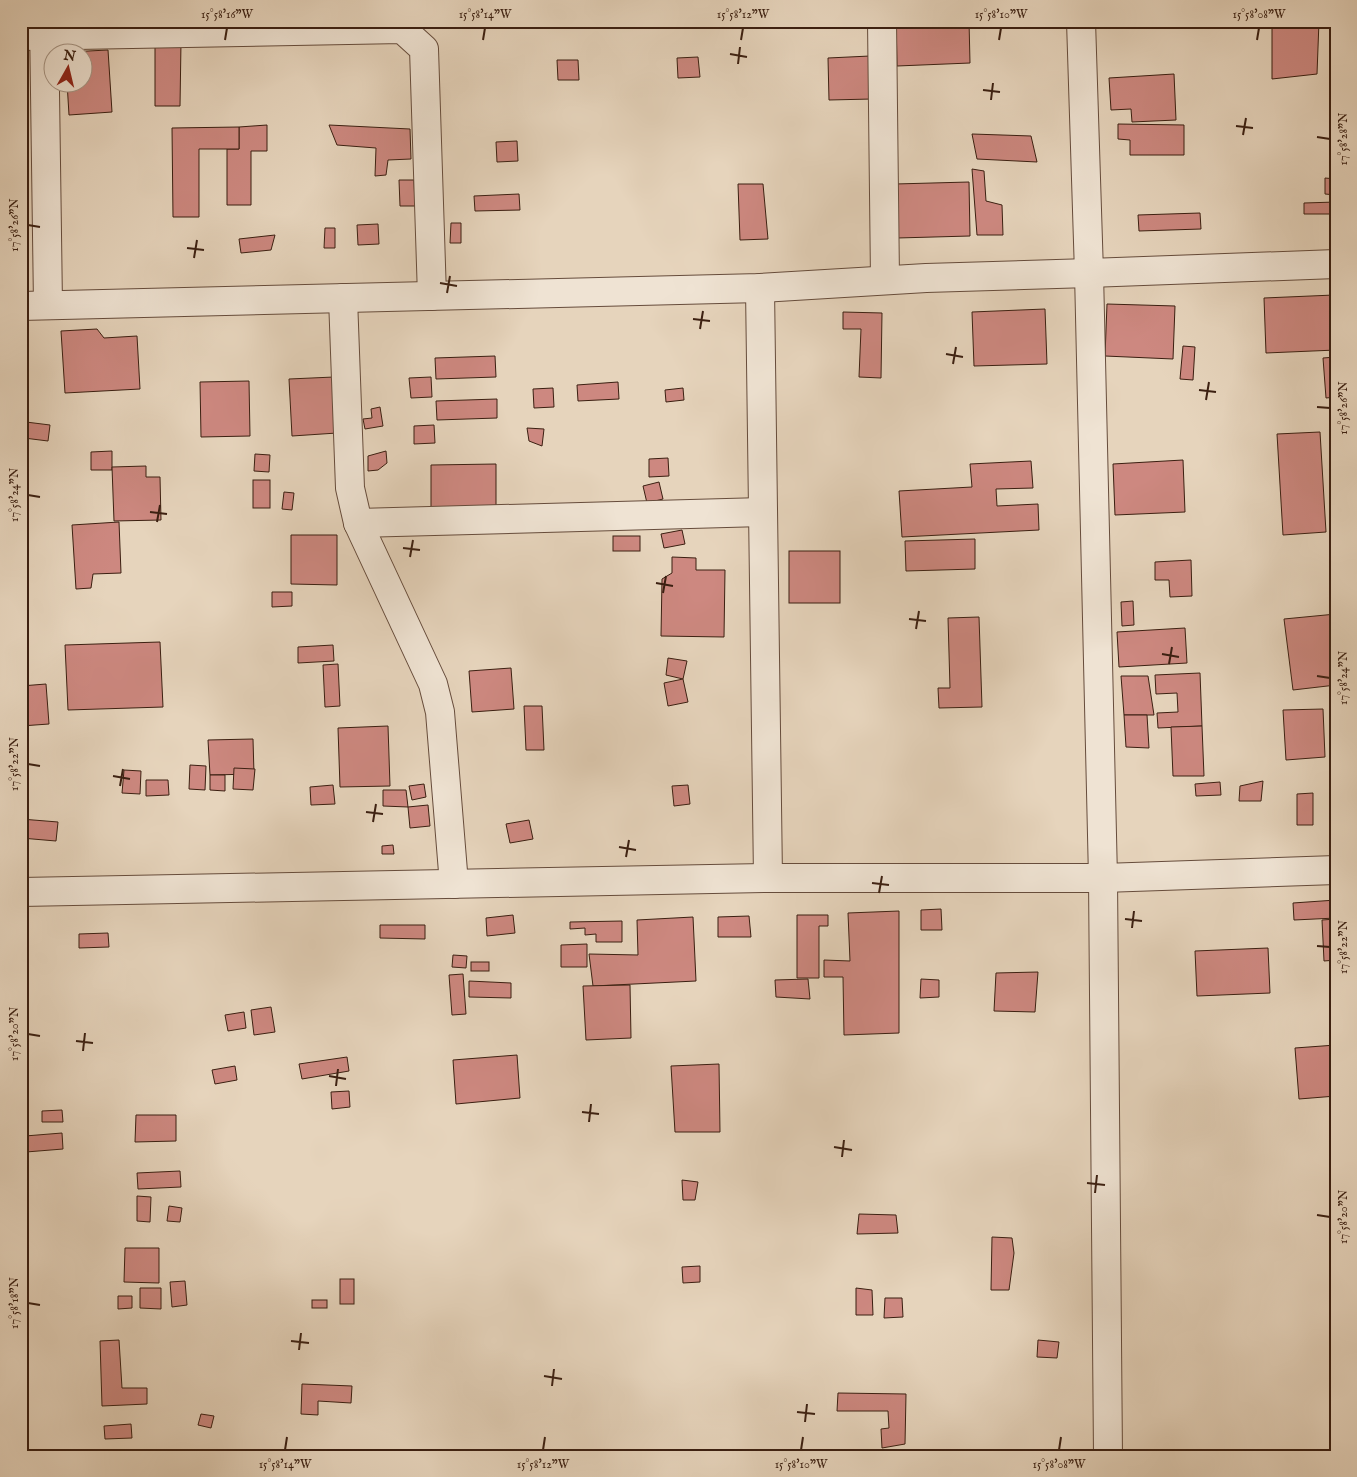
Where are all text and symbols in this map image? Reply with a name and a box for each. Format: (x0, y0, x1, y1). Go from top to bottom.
text: 15°58'16"W (201, 7, 254, 22)
text: 15°58'14"W (459, 7, 512, 22)
text: 15°58'12"W (717, 7, 770, 22)
text: 15°58'10"W (975, 7, 1028, 22)
text: 15°58'08"W (1233, 7, 1286, 22)
north arrow (42, 42, 92, 92)
text: N (61, 46, 77, 66)
text: 17°58'28"N (1336, 112, 1351, 165)
text: 17°58'26"N (7, 198, 22, 252)
text: 17°58'26"N (1336, 381, 1351, 435)
text: 17°58'24"N (7, 467, 22, 522)
text: 17°58'24"N (1336, 650, 1351, 705)
text: 17°58'22"N (7, 736, 22, 791)
text: 17°58'22"N (1336, 919, 1351, 974)
text: 17°58'20"N (7, 1006, 22, 1061)
text: 17°58'20"N (1336, 1189, 1351, 1244)
text: 17°58'18"N (7, 1277, 22, 1329)
text: 15°58'14"W (259, 1457, 312, 1472)
text: 15°58'12"W (517, 1457, 570, 1472)
text: 15°58'10"W (775, 1457, 828, 1472)
text: 15°58'08"W (1033, 1457, 1086, 1472)

